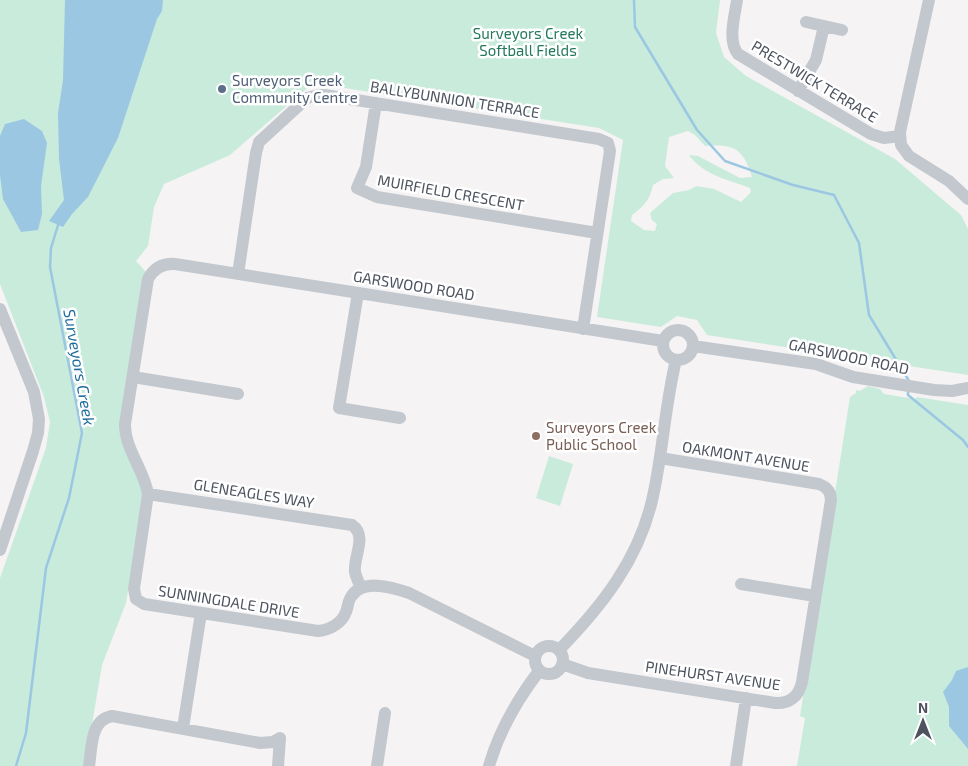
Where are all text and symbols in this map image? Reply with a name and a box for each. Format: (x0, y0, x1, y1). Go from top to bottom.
park label: Surveyors Creek Softball Fields (473, 24, 584, 59)
street label: PRESTWICK TERRACE (749, 36, 881, 126)
place label: Surveyors Creek Community Centre (232, 71, 358, 106)
street label: BALLYBUNNION TERRACE (369, 77, 541, 121)
marker: Surveyors Creek Community Centre (216, 83, 228, 95)
street label: MUIRFIELD CRESCENT (376, 170, 526, 214)
street label: GARSWOOD ROAD (352, 267, 476, 303)
water label: Surveyors Creek (59, 307, 100, 427)
street label: GARSWOOD ROAD (787, 334, 911, 378)
place label: Surveyors Creek Public School (546, 418, 657, 453)
marker: Surveyors Creek Public School (530, 430, 542, 442)
street label: OAKMONT AVENUE (681, 437, 811, 475)
street label: GLENEAGLES WAY (192, 475, 316, 511)
street label: SUNNINGDALE DRIVE (157, 581, 301, 621)
street label: PINEHURST AVENUE (644, 657, 782, 693)
north arrow (898, 696, 948, 746)
text: N (918, 699, 928, 716)

